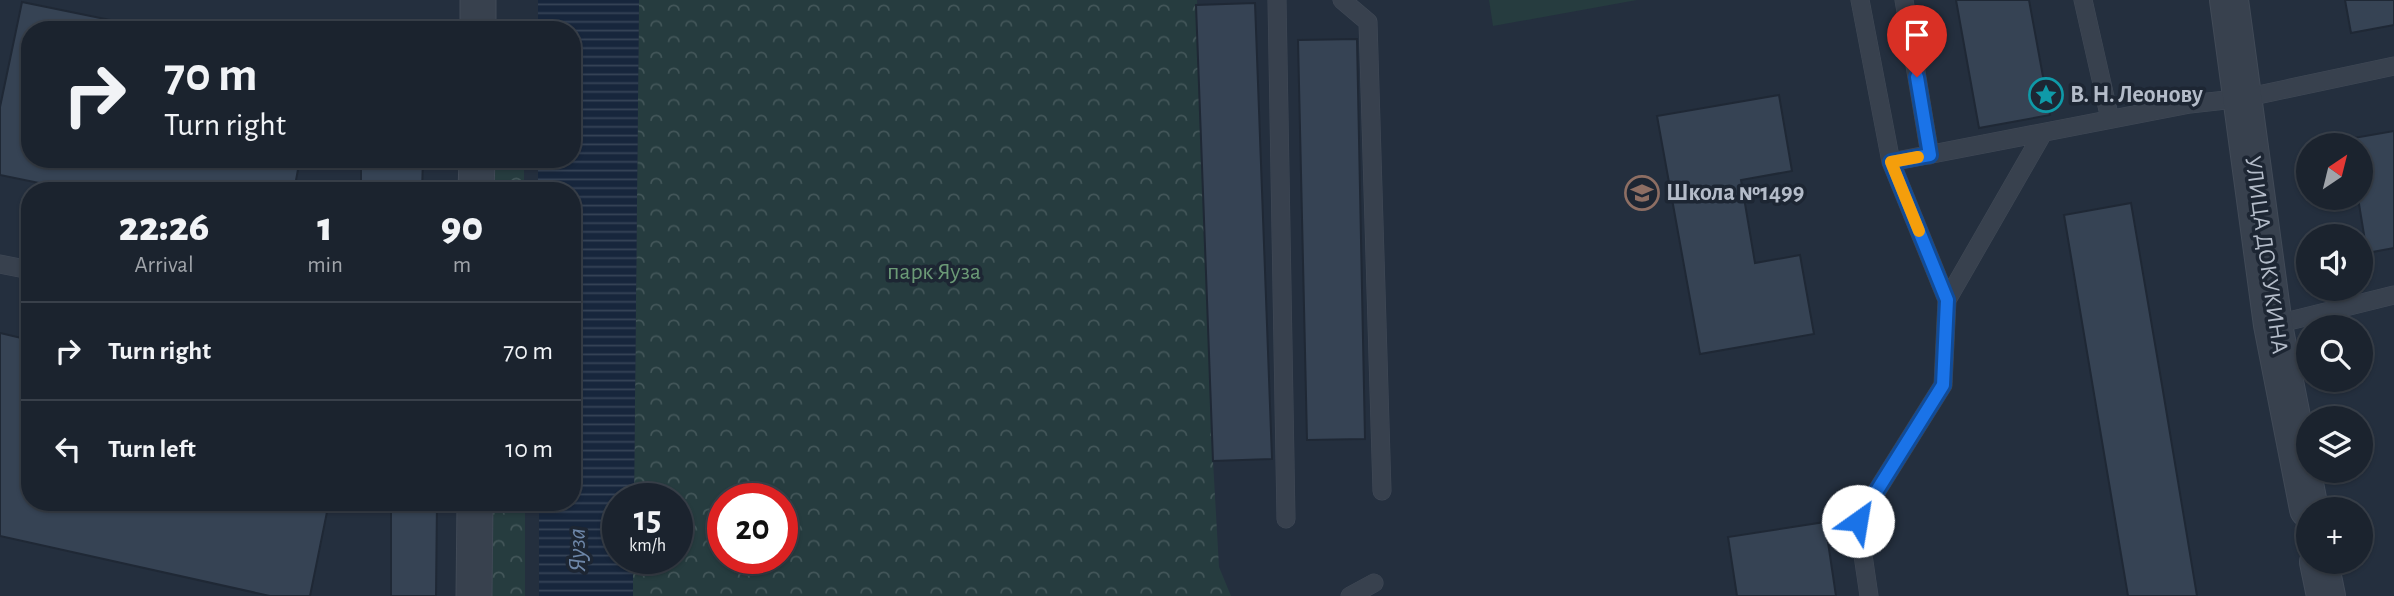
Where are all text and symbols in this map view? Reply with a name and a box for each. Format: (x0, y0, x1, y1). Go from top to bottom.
pin (1887, 5, 1947, 77)
icon: arrive (1898, 16, 1936, 54)
icon: right (49, 49, 140, 140)
text: 70 m (164, 51, 258, 100)
place icon: В. Н. Леонову (2027, 76, 2065, 114)
place label: В. Н. Леонову (2070, 83, 2203, 107)
text: Turn right (164, 109, 286, 141)
north arrow (2296, 133, 2373, 210)
map controls (2296, 133, 2373, 574)
street label: УЛИЦА ДОКУКИНА (2240, 154, 2292, 356)
school or university icon: Школа №1499 (1623, 174, 1661, 212)
place label: Школа №1499 (1666, 181, 1804, 205)
text: 22:26 (119, 206, 209, 248)
text: 1 (317, 206, 333, 248)
text: 90 (441, 206, 483, 248)
button: sound (2296, 224, 2373, 301)
text: Arrival (135, 254, 194, 277)
text: min (307, 254, 343, 277)
text: m (453, 254, 471, 277)
park label: парк Яуза (887, 260, 981, 284)
button: search (2296, 315, 2373, 392)
icon: right (49, 332, 87, 370)
text: Turn right (108, 338, 211, 364)
text: 70 m (503, 338, 553, 364)
button: layers (2296, 406, 2373, 483)
icon: left (49, 430, 87, 468)
text: Turn left (108, 436, 196, 462)
text: 10 m (505, 436, 553, 462)
speed limit sign: 20 (707, 483, 798, 574)
position arrow (1821, 484, 1895, 558)
button: + (2296, 497, 2373, 574)
text: 15 (634, 502, 661, 537)
water label: Яуза (564, 528, 590, 572)
text: km/h (629, 537, 666, 555)

